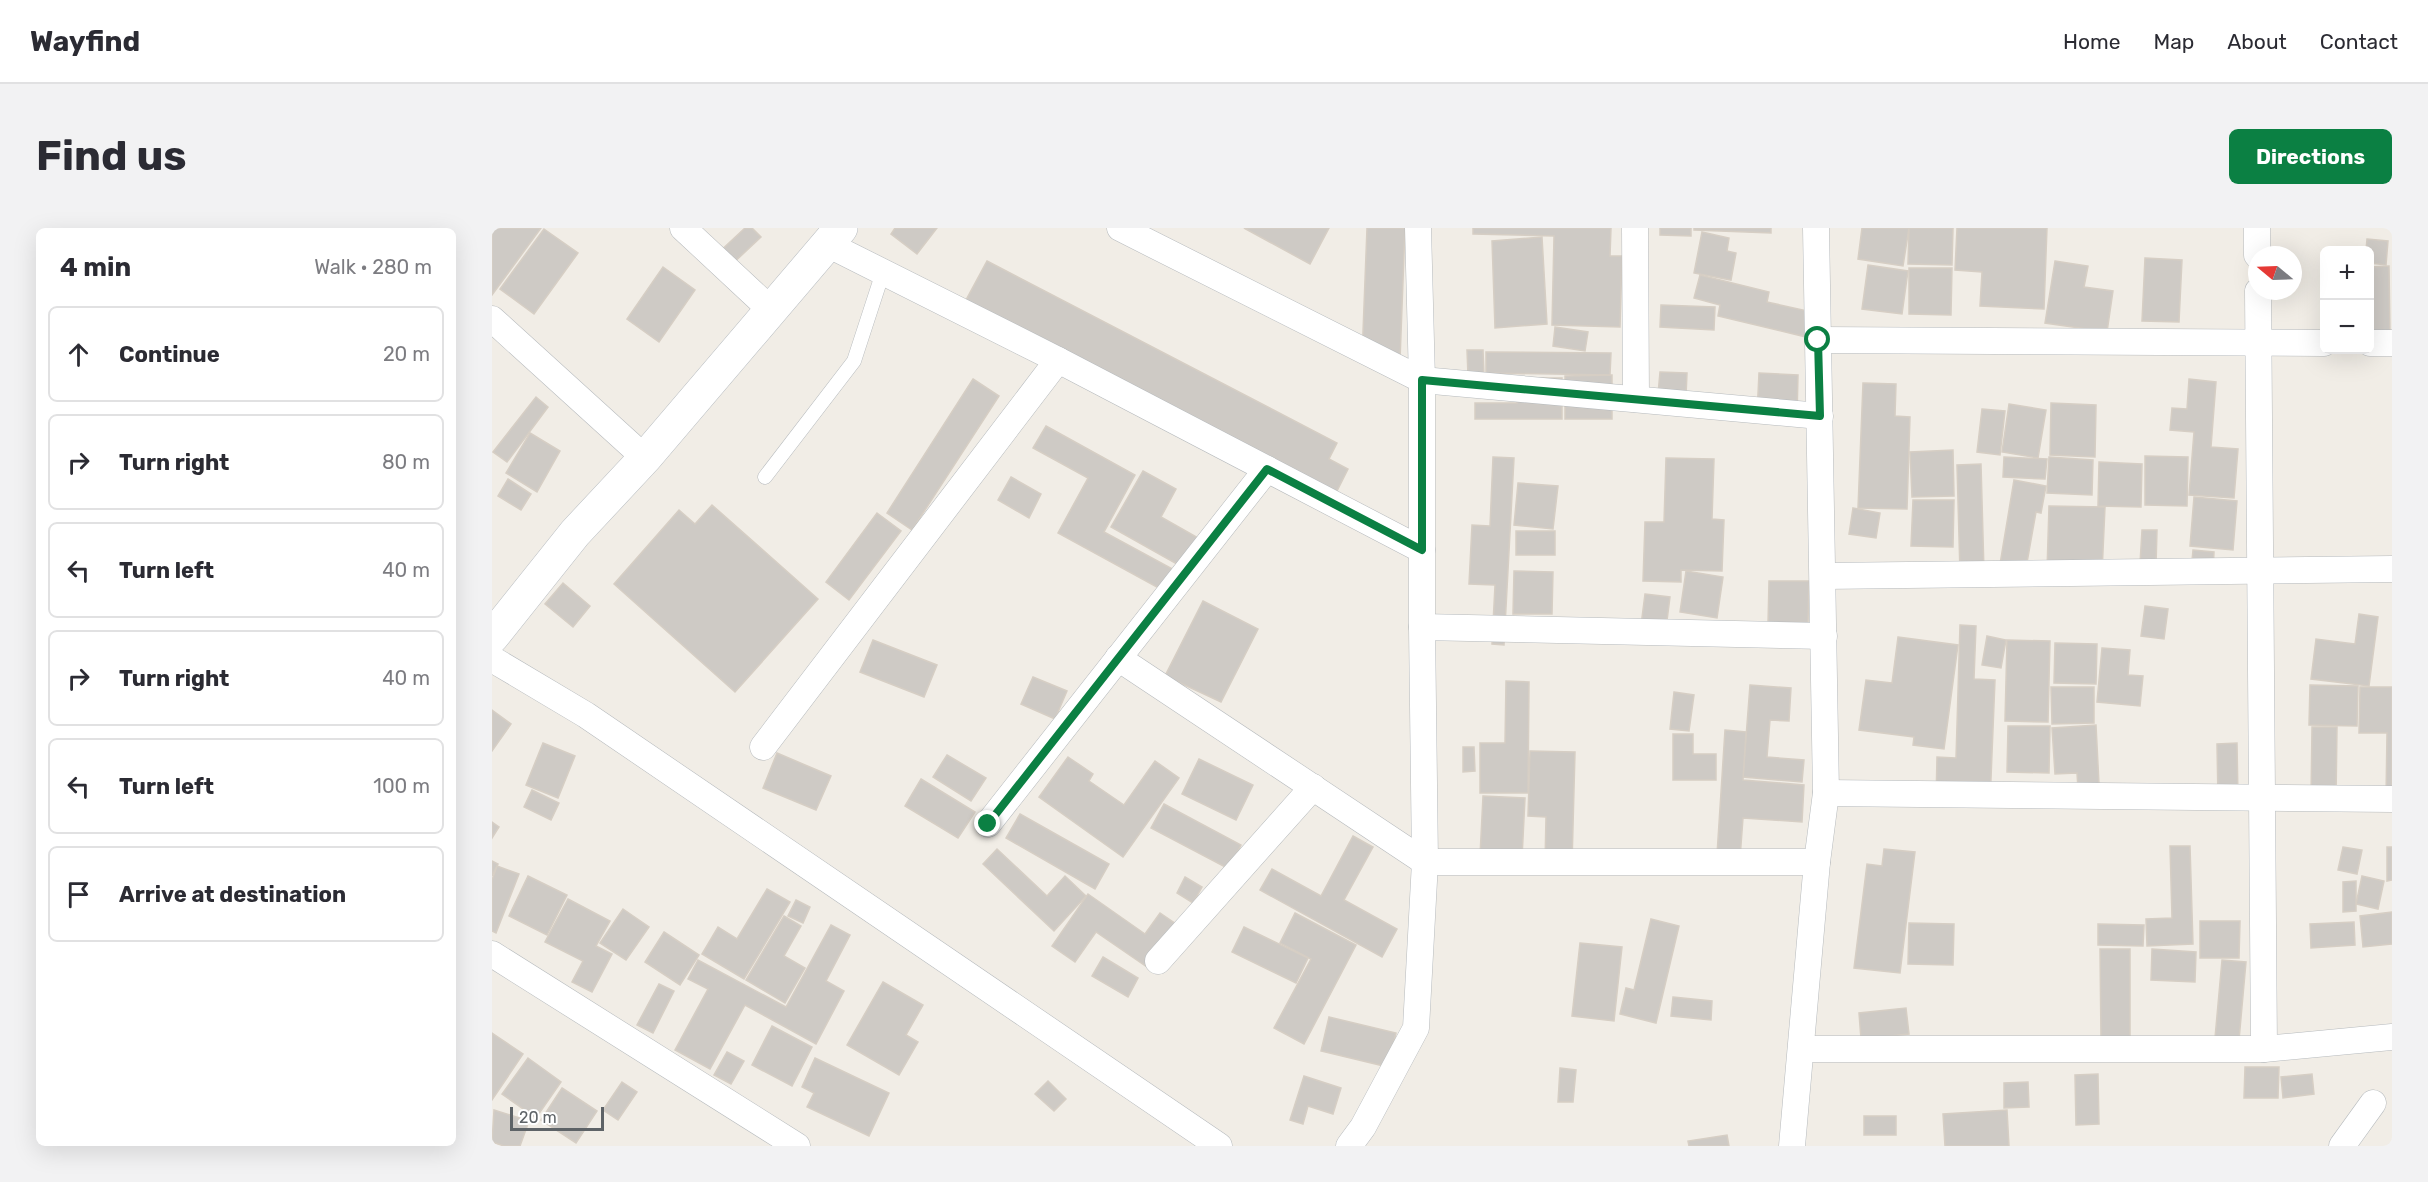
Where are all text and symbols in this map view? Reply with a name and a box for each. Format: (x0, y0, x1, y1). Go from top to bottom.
text: Wayfind (30, 25, 140, 58)
text: Home (2063, 29, 2120, 54)
text: Map (2153, 29, 2194, 54)
text: About (2227, 29, 2287, 54)
text: Contact (2320, 29, 2398, 54)
button: Directions (2229, 129, 2392, 184)
text: Find us (36, 131, 187, 181)
north arrow (2248, 246, 2302, 300)
map controls (2320, 246, 2374, 354)
button: + (2320, 246, 2374, 300)
text: 4 min (60, 252, 131, 283)
text: Walk · 280 m (314, 255, 432, 279)
button: − (2320, 300, 2374, 354)
route start (1804, 326, 1830, 352)
icon: ahead (62, 338, 95, 371)
text: Continue (119, 341, 220, 368)
text: 20 m (383, 342, 430, 366)
icon: right (62, 446, 95, 479)
text: Turn right (119, 449, 229, 476)
text: 80 m (382, 450, 430, 474)
icon: left (62, 554, 95, 587)
text: Turn left (119, 557, 214, 584)
text: 40 m (382, 558, 430, 582)
icon: right (62, 662, 95, 695)
text: Turn right (119, 665, 229, 692)
text: 40 m (382, 666, 430, 690)
icon: left (62, 770, 95, 803)
text: Turn left (119, 773, 214, 800)
text: 100 m (373, 774, 430, 798)
route end (974, 810, 1000, 836)
icon: arrive (62, 878, 95, 911)
text: Arrive at destination (119, 881, 346, 908)
scale bar (510, 1104, 604, 1132)
text: 20 m (519, 1108, 557, 1127)

